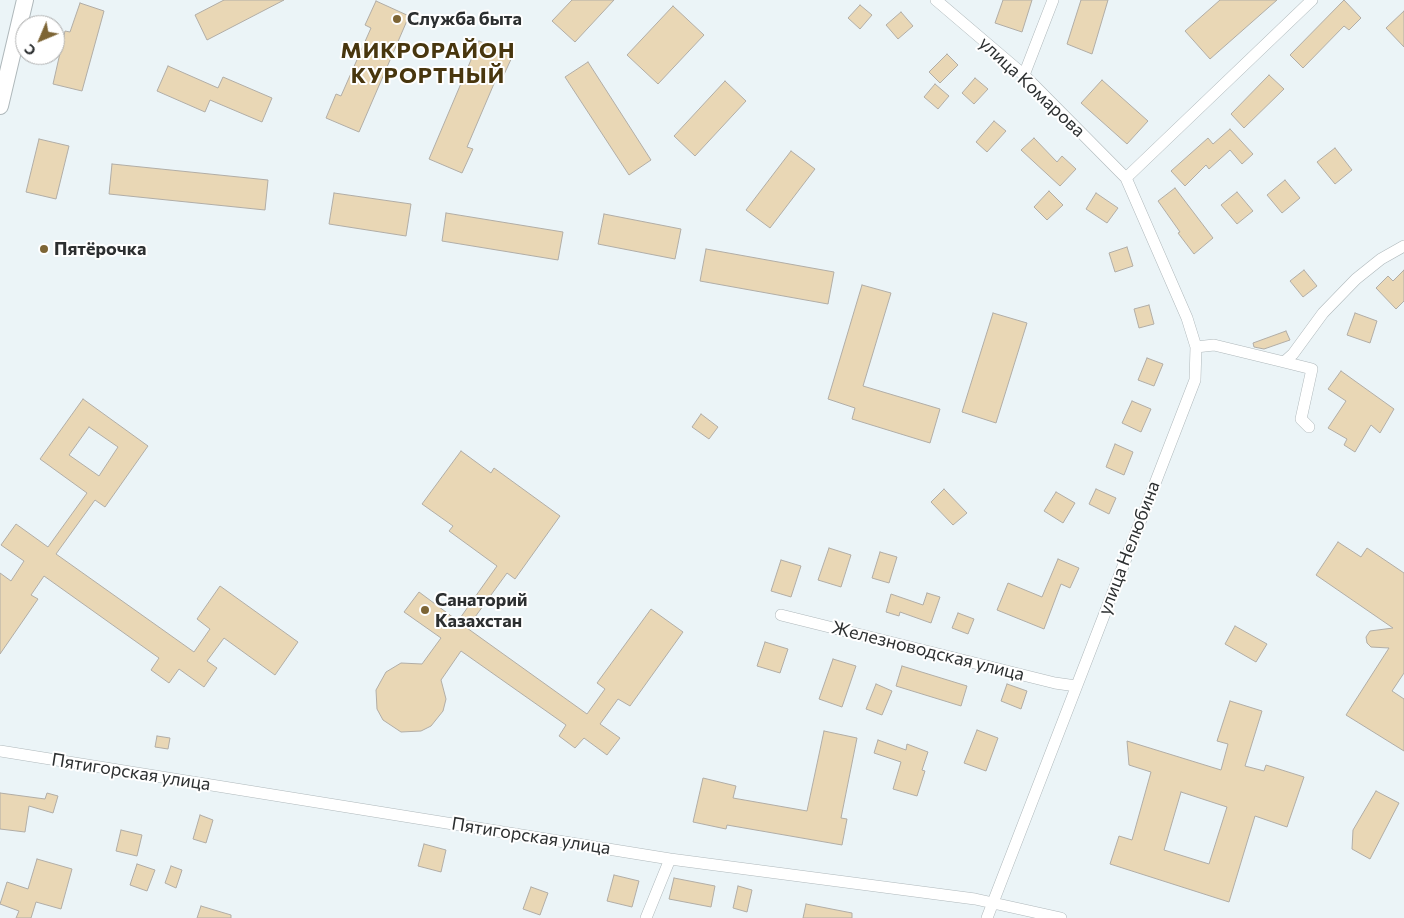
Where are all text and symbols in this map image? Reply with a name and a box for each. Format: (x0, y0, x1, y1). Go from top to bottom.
place label: Служба быта (407, 8, 522, 30)
marker: Служба быта (391, 13, 403, 25)
north arrow (15, 15, 65, 65)
street label: улица Комарова (974, 32, 1090, 142)
district label: МИКРОРАЙОН КУРОРТНЫЙ (339, 38, 517, 90)
text: С (20, 41, 39, 60)
place label: Пятёрочка (54, 238, 146, 260)
marker: Пятёрочка (38, 243, 50, 255)
street label: улица Нелюбина (1094, 478, 1164, 618)
place label: Санаторий Казахстан (435, 589, 527, 632)
marker: Санаторий Казахстан (419, 604, 431, 616)
street label: Железноводская улица (829, 617, 1027, 685)
street label: Пятигорская улица (50, 749, 212, 795)
street label: Пятигорская улица (450, 813, 612, 859)

